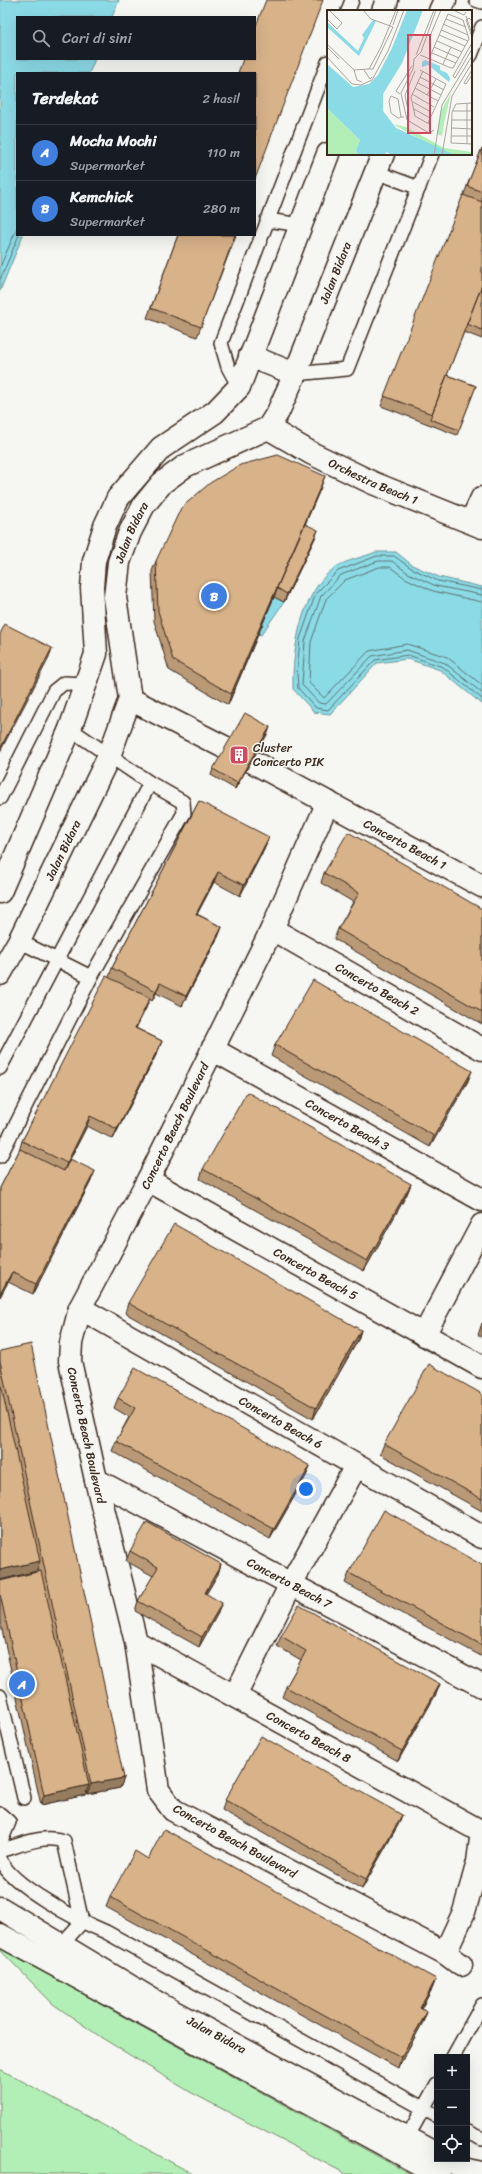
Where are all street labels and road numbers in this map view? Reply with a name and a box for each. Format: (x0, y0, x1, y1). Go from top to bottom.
street label: Jalan Bidara (313, 238, 358, 308)
street label: Orchestra Beach 1 (324, 452, 421, 511)
street label: Jalan Bidara (108, 497, 155, 567)
street label: Concerto Beach 1 (359, 813, 451, 876)
street label: Jalan Bidara (39, 815, 88, 885)
street label: Concerto Beach 2 (331, 956, 423, 1022)
street label: Concerto Beach Boulevard (135, 1057, 216, 1193)
street label: Concerto Beach 3 (301, 1092, 394, 1157)
street label: Concerto Beach 5 (269, 1241, 362, 1306)
street label: Concerto Beach Boulevard (61, 1365, 113, 1508)
street label: Concerto Beach 6 (235, 1390, 327, 1455)
street label: Concerto Beach 7 (243, 1551, 337, 1615)
street label: Concerto Beach 8 (262, 1705, 355, 1769)
street label: Concerto Beach Boulevard (169, 1798, 303, 1885)
street label: Jalan Bidara (182, 2009, 251, 2061)

